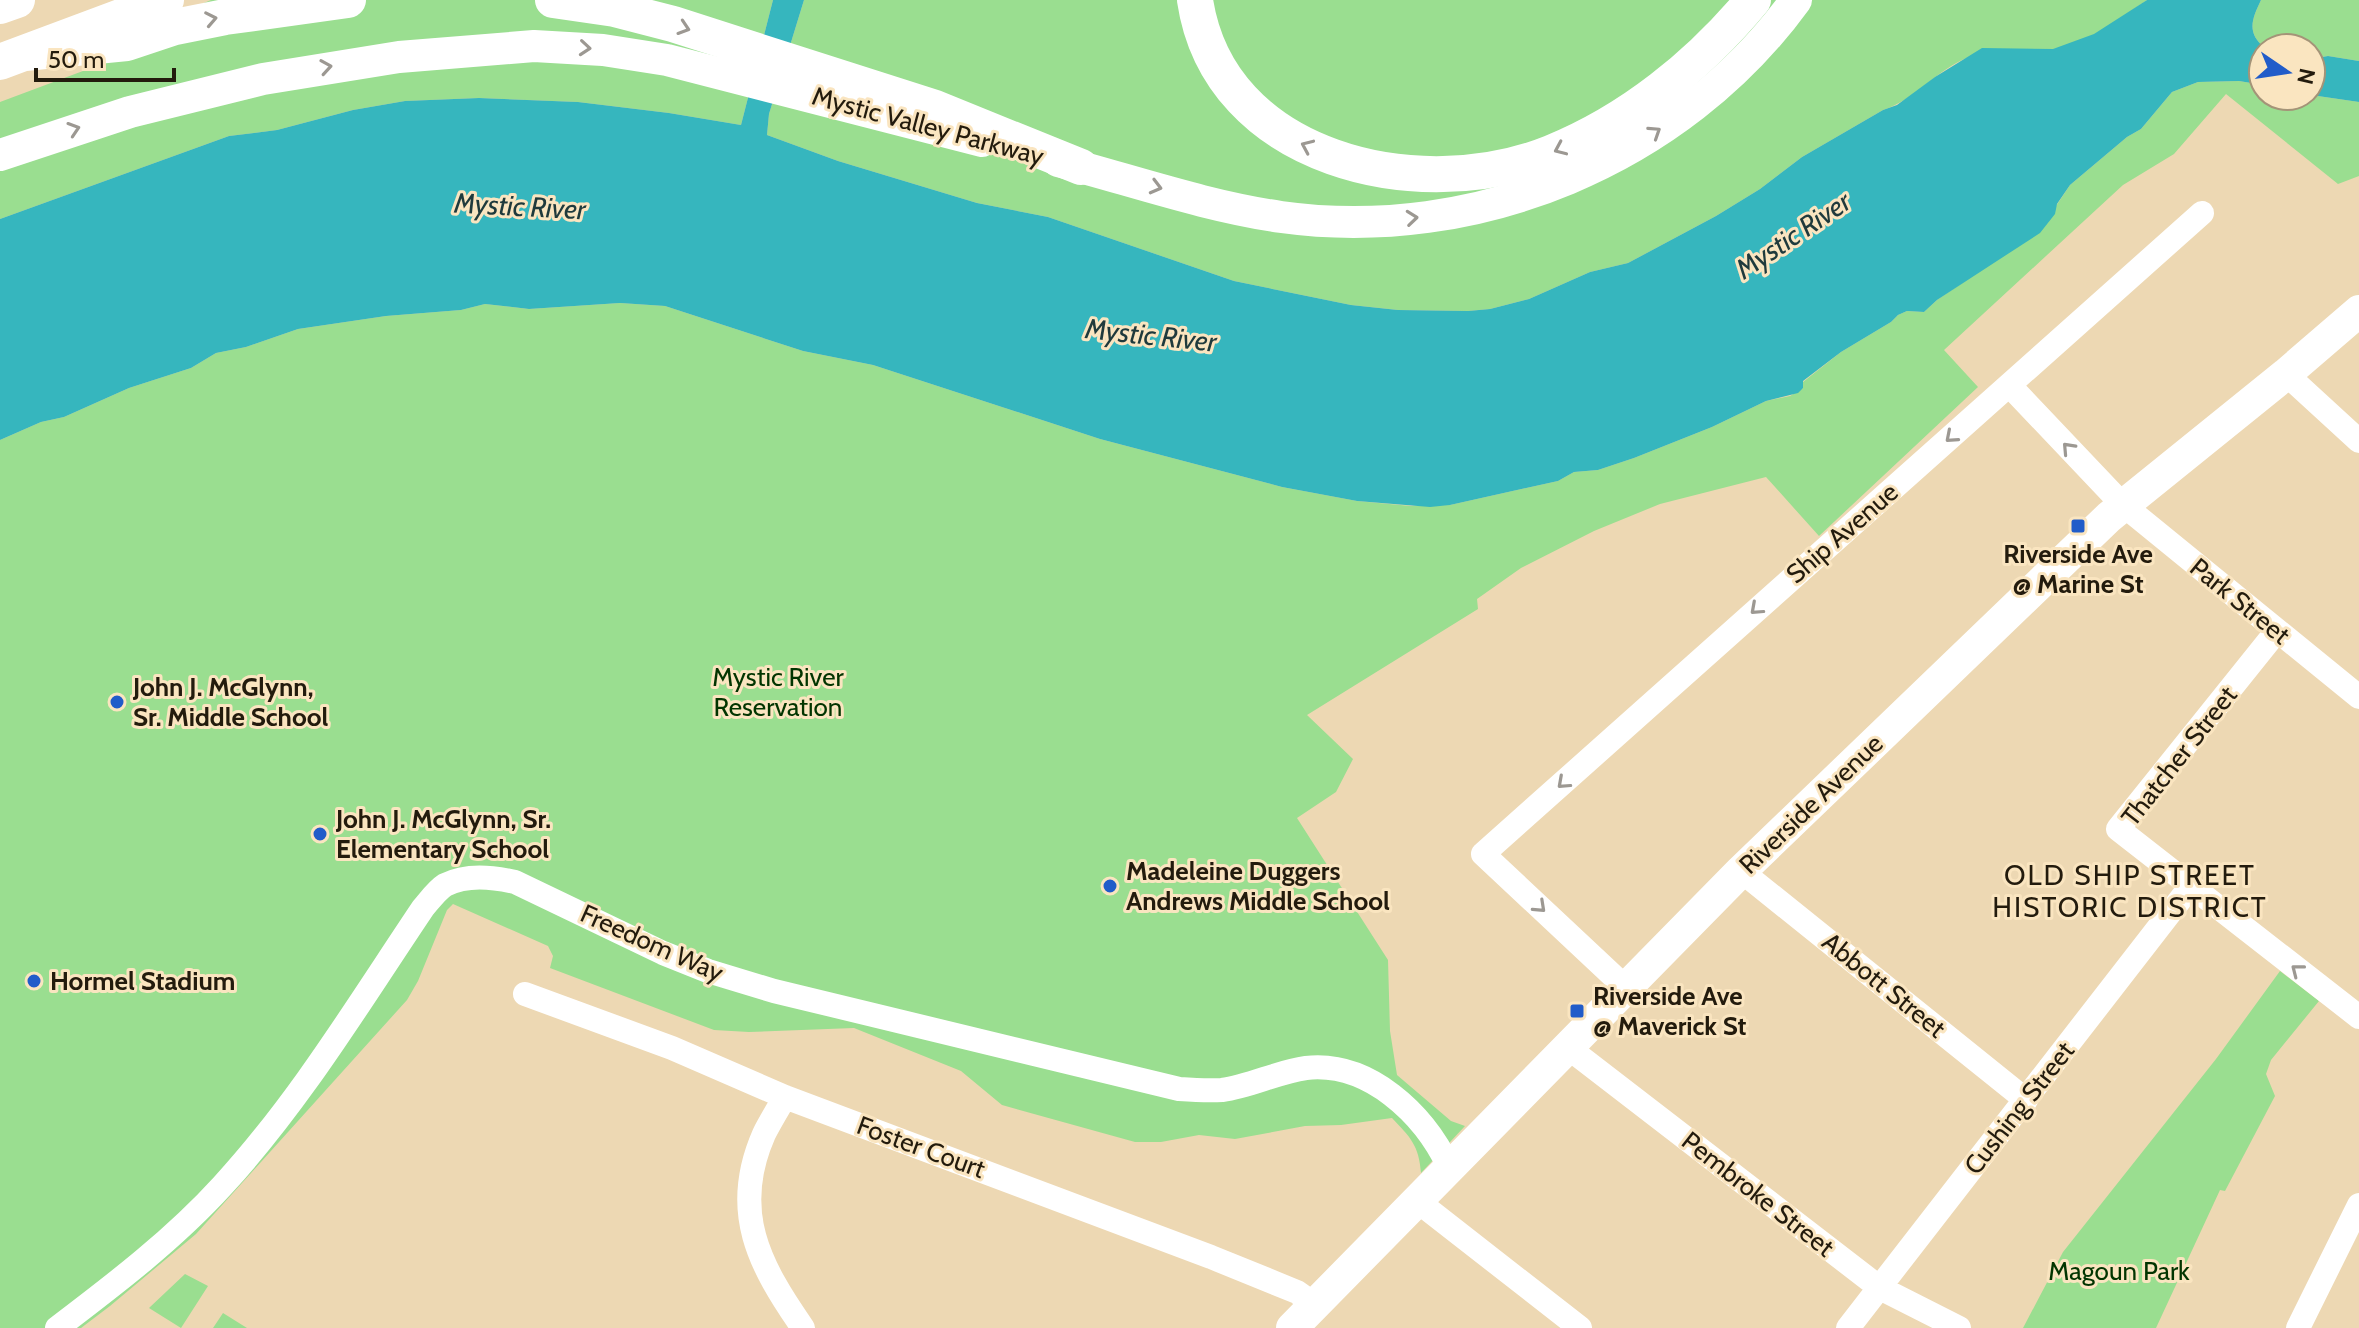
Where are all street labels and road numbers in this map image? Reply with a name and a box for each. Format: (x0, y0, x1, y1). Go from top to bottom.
street label: Mystic Valley Parkway (809, 80, 1047, 172)
street label: Ship Avenue (1780, 476, 1904, 590)
street label: Park Street (2183, 551, 2297, 651)
street label: Thatcher Street (2114, 679, 2244, 832)
street label: Riverside Avenue (1732, 727, 1890, 881)
street label: Freedom Way (576, 897, 728, 989)
street label: Abbott Street (1816, 926, 1952, 1045)
street label: Cushing Street (1957, 1035, 2081, 1181)
street label: Foster Court (853, 1109, 990, 1185)
street label: Pembroke Street (1676, 1125, 1841, 1263)

